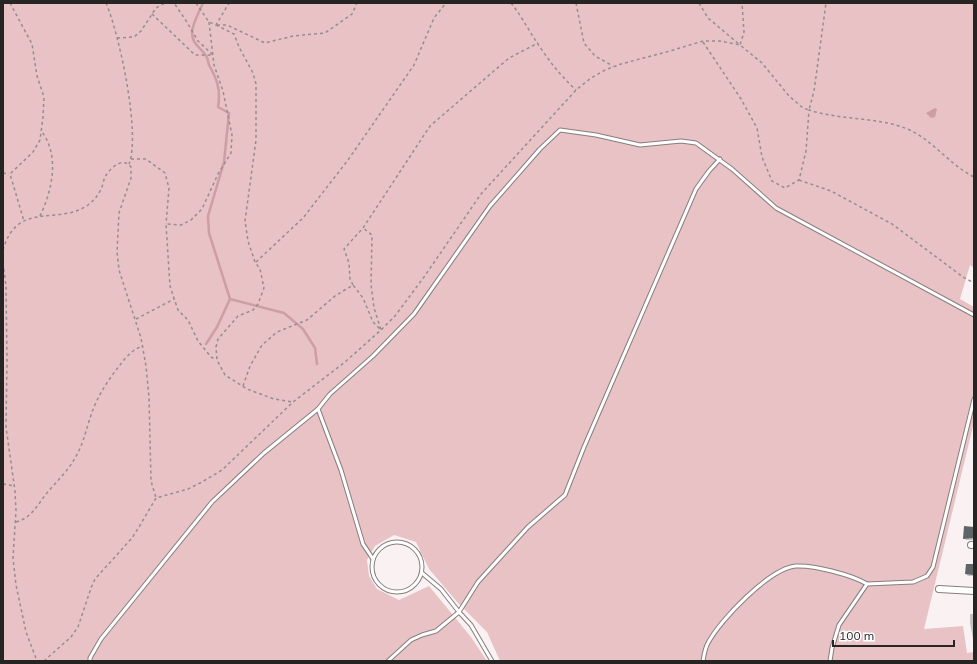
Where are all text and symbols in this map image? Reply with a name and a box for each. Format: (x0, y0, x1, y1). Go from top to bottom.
scale bar (833, 622, 954, 648)
text: 100 m (839, 628, 874, 643)

